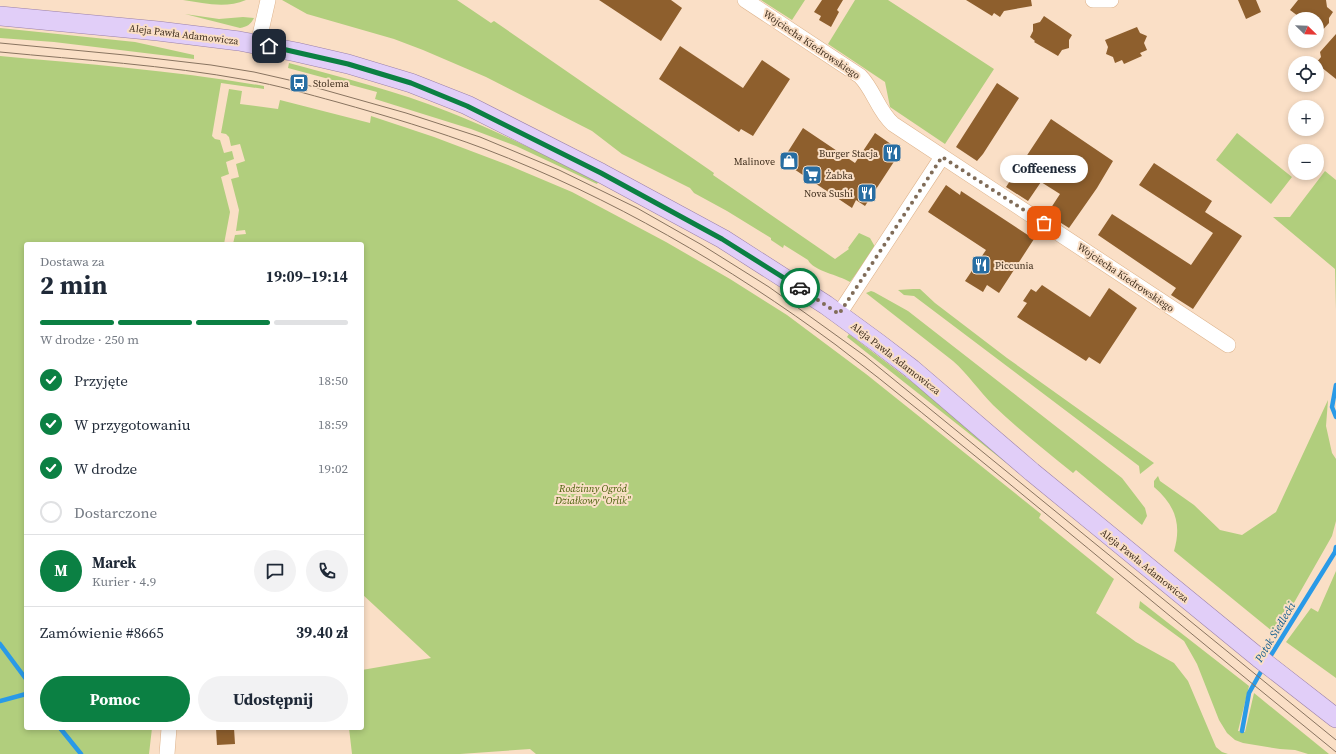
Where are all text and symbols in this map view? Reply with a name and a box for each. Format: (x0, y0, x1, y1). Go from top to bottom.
street label: Wojciecha Kiedrowskiego (761, 7, 863, 82)
north arrow (1288, 12, 1324, 48)
map controls (1288, 12, 1324, 180)
street label: Aleja Pawła Adamowicza (128, 21, 240, 48)
pin (252, 29, 286, 63)
icon: home (258, 35, 280, 57)
button: locate (1288, 56, 1324, 92)
bus stop icon: Stolema (288, 72, 310, 94)
place label: Stolema (313, 77, 350, 90)
button: + (1288, 100, 1324, 136)
restaurant icon: Burger Stacja (881, 142, 903, 164)
button: − (1288, 144, 1324, 180)
place label: Burger Stacja (819, 147, 879, 160)
shop icon: Malinove (778, 150, 800, 172)
place label: Malinove (734, 155, 775, 168)
callout: Coffeeness (1000, 155, 1088, 183)
text: Coffeeness (1012, 160, 1076, 177)
supermarket icon: Żabka (801, 164, 823, 186)
place label: Żabka (826, 169, 854, 182)
restaurant icon: Nova Sushi (856, 182, 878, 204)
place label: Nova Sushi (804, 187, 853, 200)
pin (1027, 206, 1061, 240)
icon: bag (1033, 212, 1055, 234)
street label: Wojciecha Kiedrowskiego (1075, 240, 1177, 315)
text: Dostawa za (40, 253, 105, 270)
restaurant icon: Piccunia (970, 254, 992, 276)
place label: Piccunia (995, 259, 1035, 272)
text: 19:09–19:14 (266, 266, 348, 287)
text: 2 min (40, 267, 107, 303)
courier (780, 268, 820, 308)
icon: car (789, 277, 811, 299)
street label: Aleja Pawła Adamowicza (848, 319, 944, 398)
text: W drodze · 250 m (40, 331, 139, 348)
icon: check (40, 369, 62, 391)
text: Przyjęte (74, 370, 128, 391)
text: 18:50 (318, 372, 348, 389)
icon: check (40, 413, 62, 435)
text: W przygotowaniu (74, 414, 191, 435)
text: 18:59 (318, 416, 348, 433)
icon: check (40, 457, 62, 479)
text: W drodze (74, 458, 137, 479)
text: 19:02 (318, 460, 348, 477)
park label: Rodzinny Ogród Działkowy "Orlik" (554, 482, 632, 507)
text: Dostarczone (74, 502, 157, 523)
street label: Aleja Pawła Adamowicza (1098, 526, 1192, 606)
button: chat (254, 550, 296, 592)
button: phone (306, 550, 348, 592)
text: Marek (92, 552, 136, 573)
text: M (54, 560, 68, 581)
text: Kurier · 4.9 (92, 573, 156, 590)
water label: Potok Siedlecki (1251, 599, 1300, 666)
text: Zamówienie #8665 (40, 622, 164, 643)
text: 39.40 zł (296, 622, 348, 643)
button: Pomoc (40, 676, 190, 722)
button: Udostępnij (198, 676, 348, 722)

